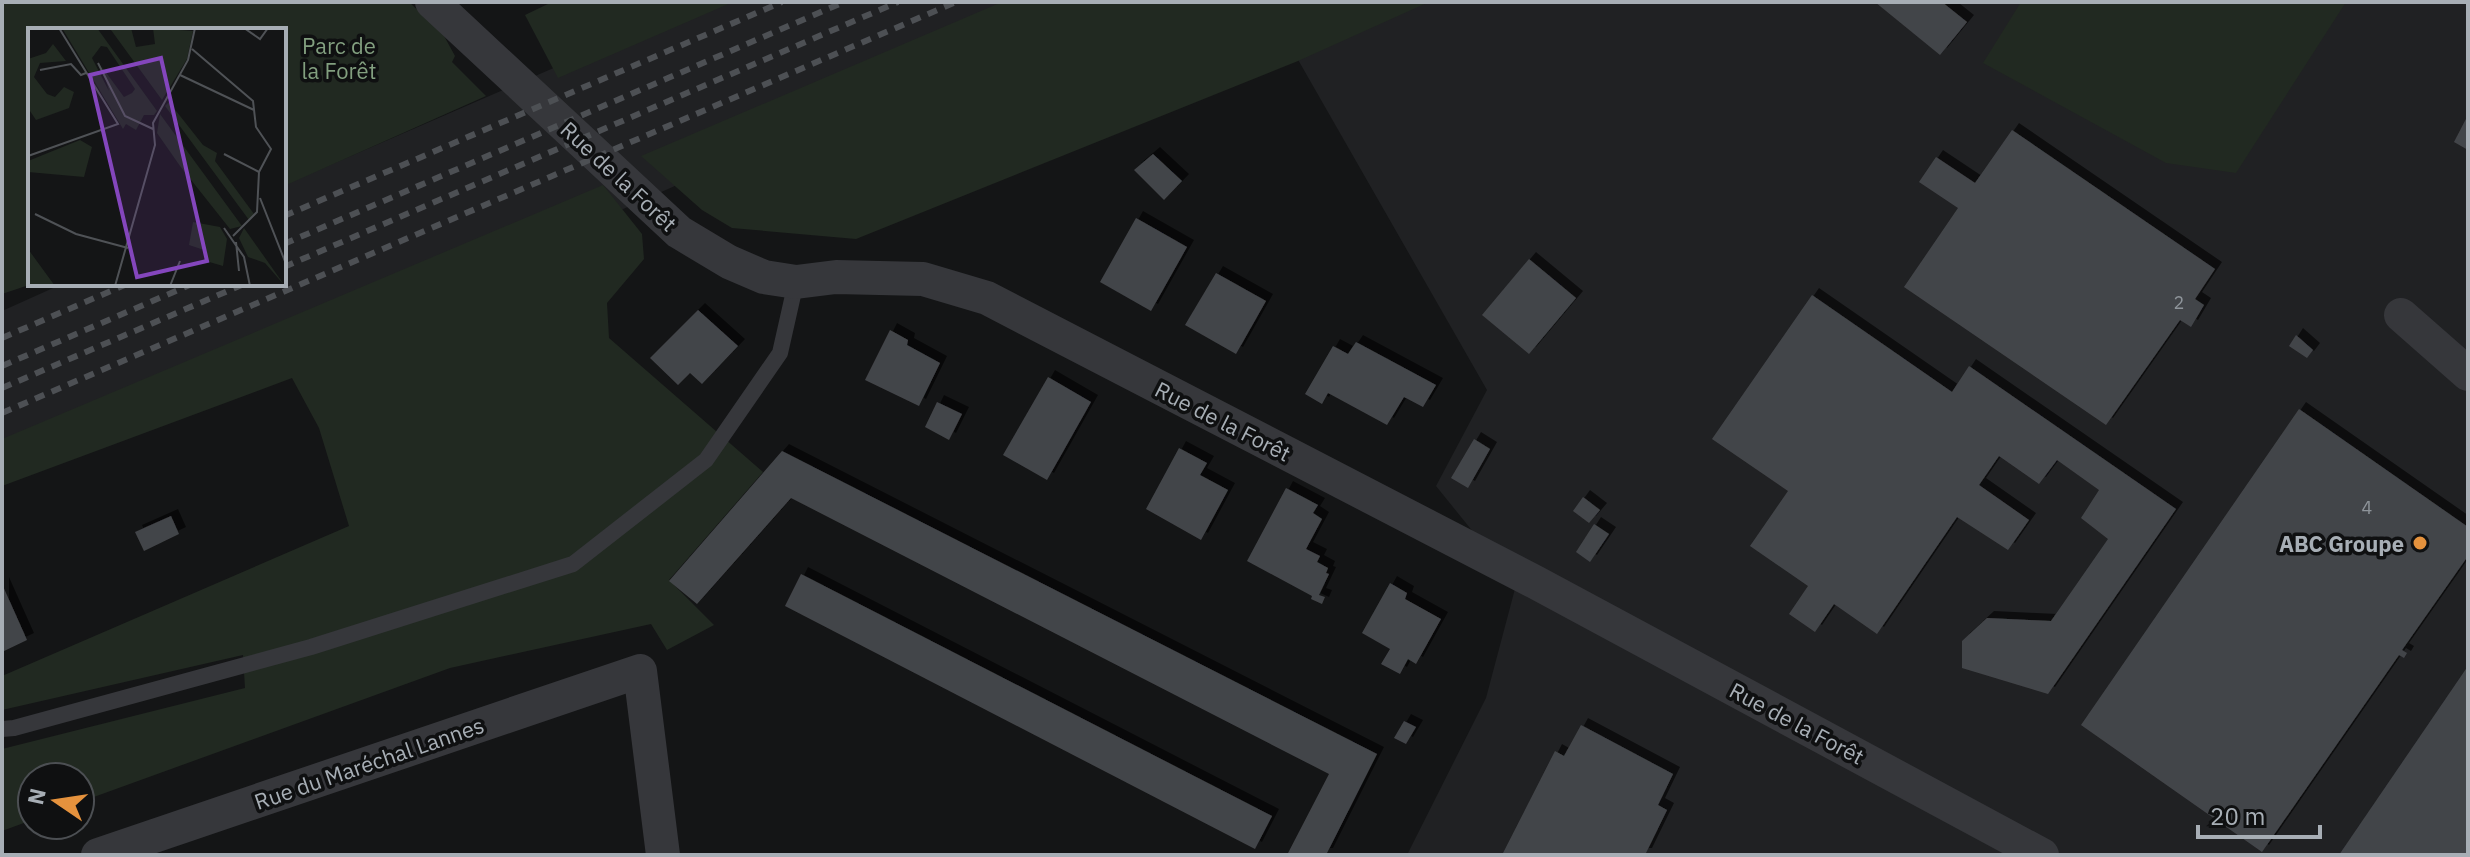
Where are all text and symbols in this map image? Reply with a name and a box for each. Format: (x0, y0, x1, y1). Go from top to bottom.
inset map (28, 28, 286, 286)
park label: Parc de la Forêt (302, 31, 376, 85)
street label: Rue de la Forêt (555, 115, 683, 237)
house number: 2 (2174, 291, 2184, 314)
street label: Rue de la Forêt (1150, 374, 1296, 468)
house number: 4 (2362, 496, 2373, 519)
place label: ABC Groupe (2279, 529, 2404, 558)
marker: ABC Groupe (2411, 534, 2429, 552)
street label: Rue de la Forêt (1725, 675, 1869, 771)
street label: Rue du Maréchal Lannes (250, 710, 488, 816)
north arrow (16, 761, 96, 841)
text: N (20, 785, 52, 807)
scale bar (2198, 789, 2320, 839)
text: 20 m (2210, 800, 2265, 832)

